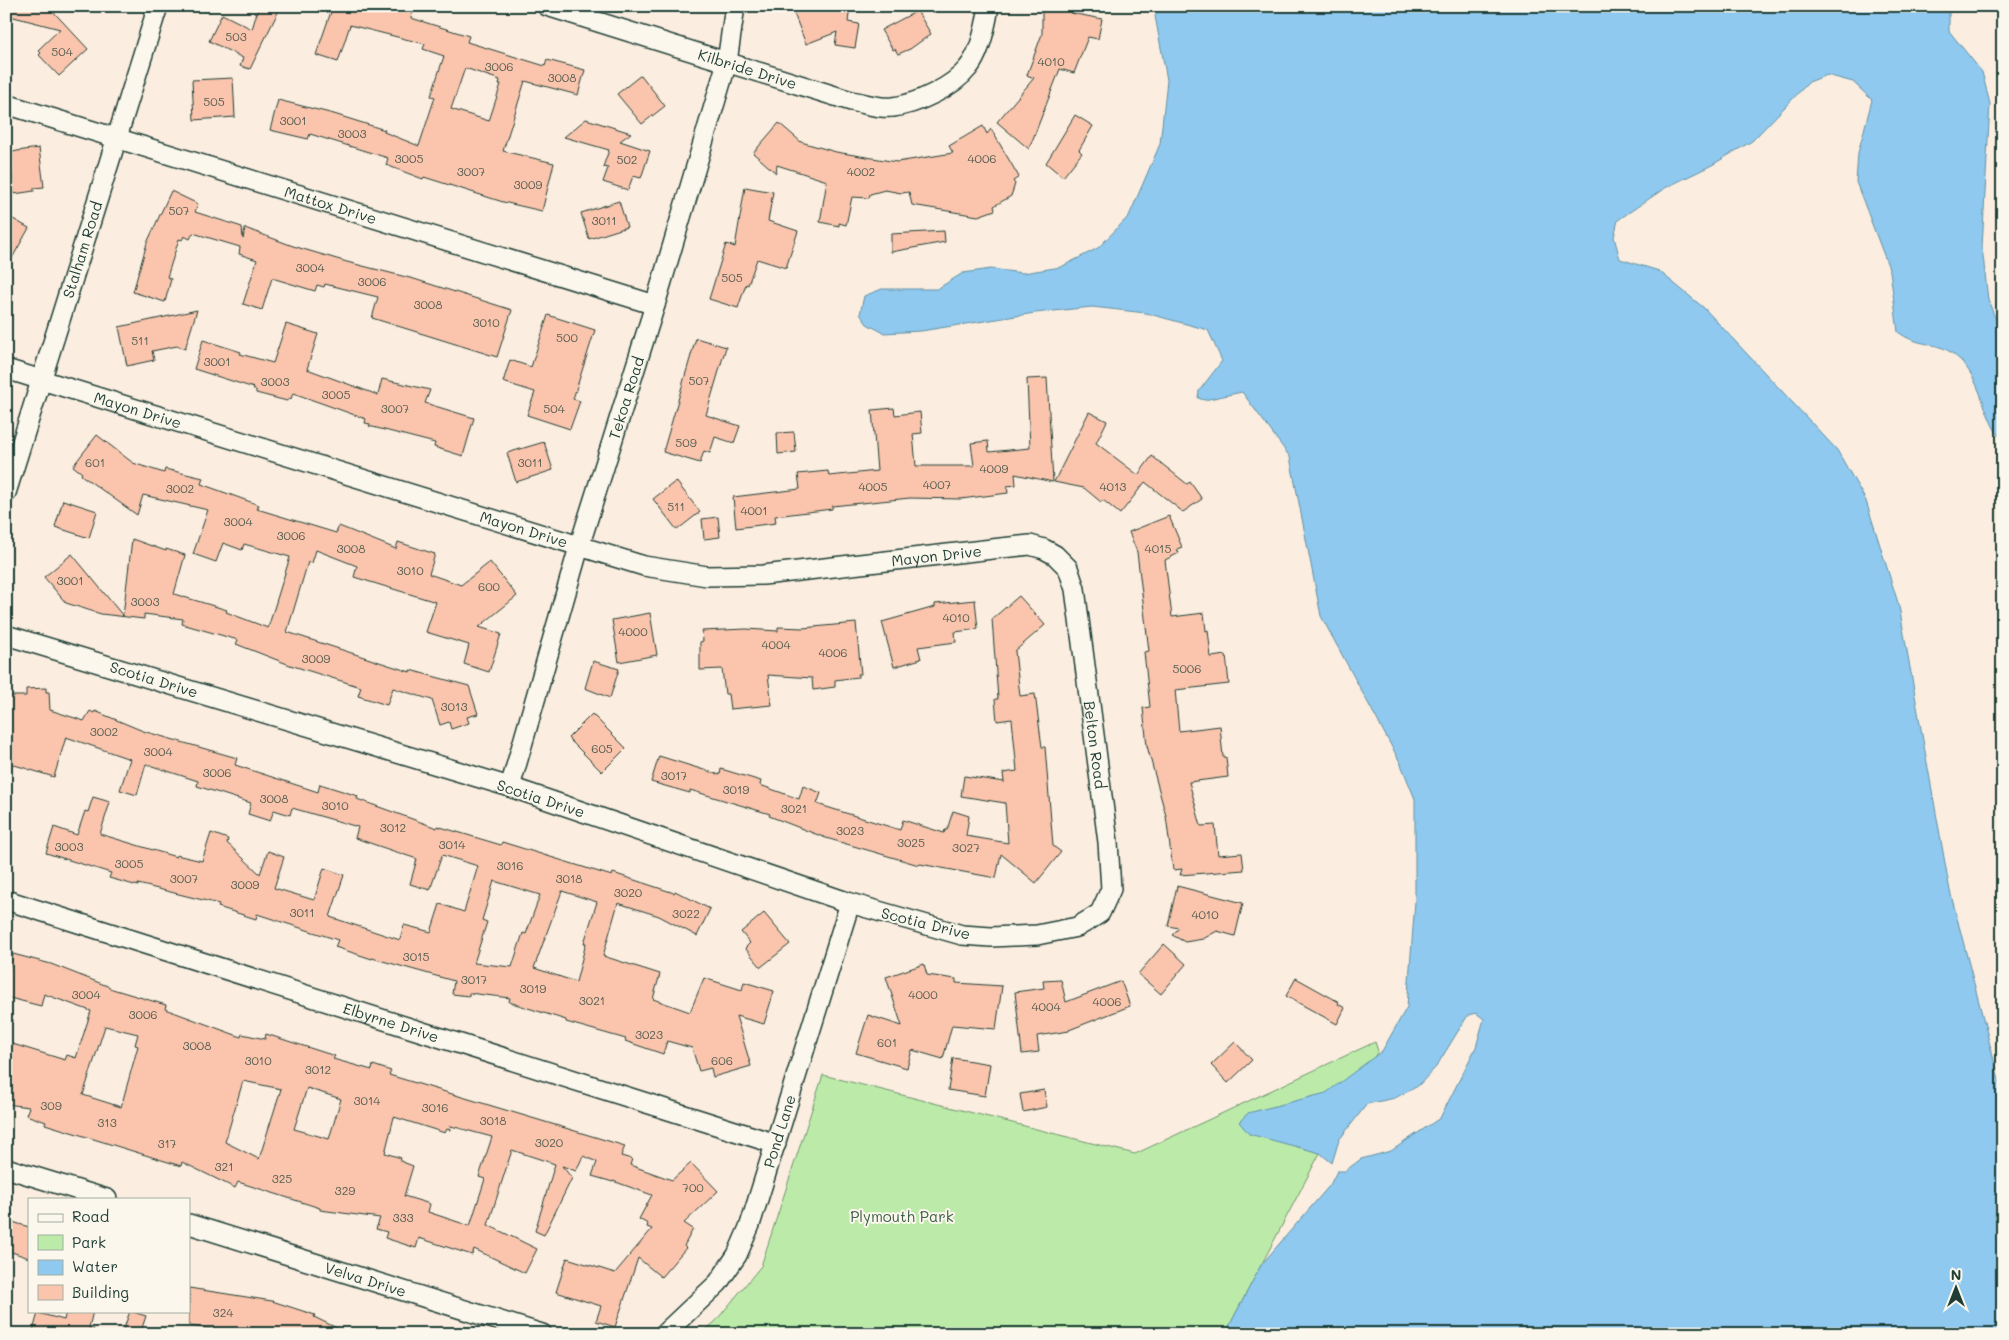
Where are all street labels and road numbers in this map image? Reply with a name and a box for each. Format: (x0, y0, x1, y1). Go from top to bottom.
street label: Kilbride Drive (696, 44, 799, 93)
street label: Mattox Drive (282, 181, 379, 228)
street label: Stalham Road (58, 199, 106, 300)
street label: Tekoa Road (603, 354, 648, 442)
street label: Mayon Drive (91, 387, 184, 433)
street label: Mayon Drive (478, 506, 570, 552)
street label: Mayon Drive (890, 540, 983, 570)
street label: Scotia Drive (107, 656, 201, 702)
street label: Belton Road (1080, 700, 1111, 790)
street label: Scotia Drive (495, 774, 587, 822)
street label: Scotia Drive (879, 902, 973, 944)
street label: Elbyrne Drive (341, 997, 442, 1047)
street label: Pond Lane (758, 1092, 800, 1170)
street label: Velva Drive (322, 1257, 409, 1301)

